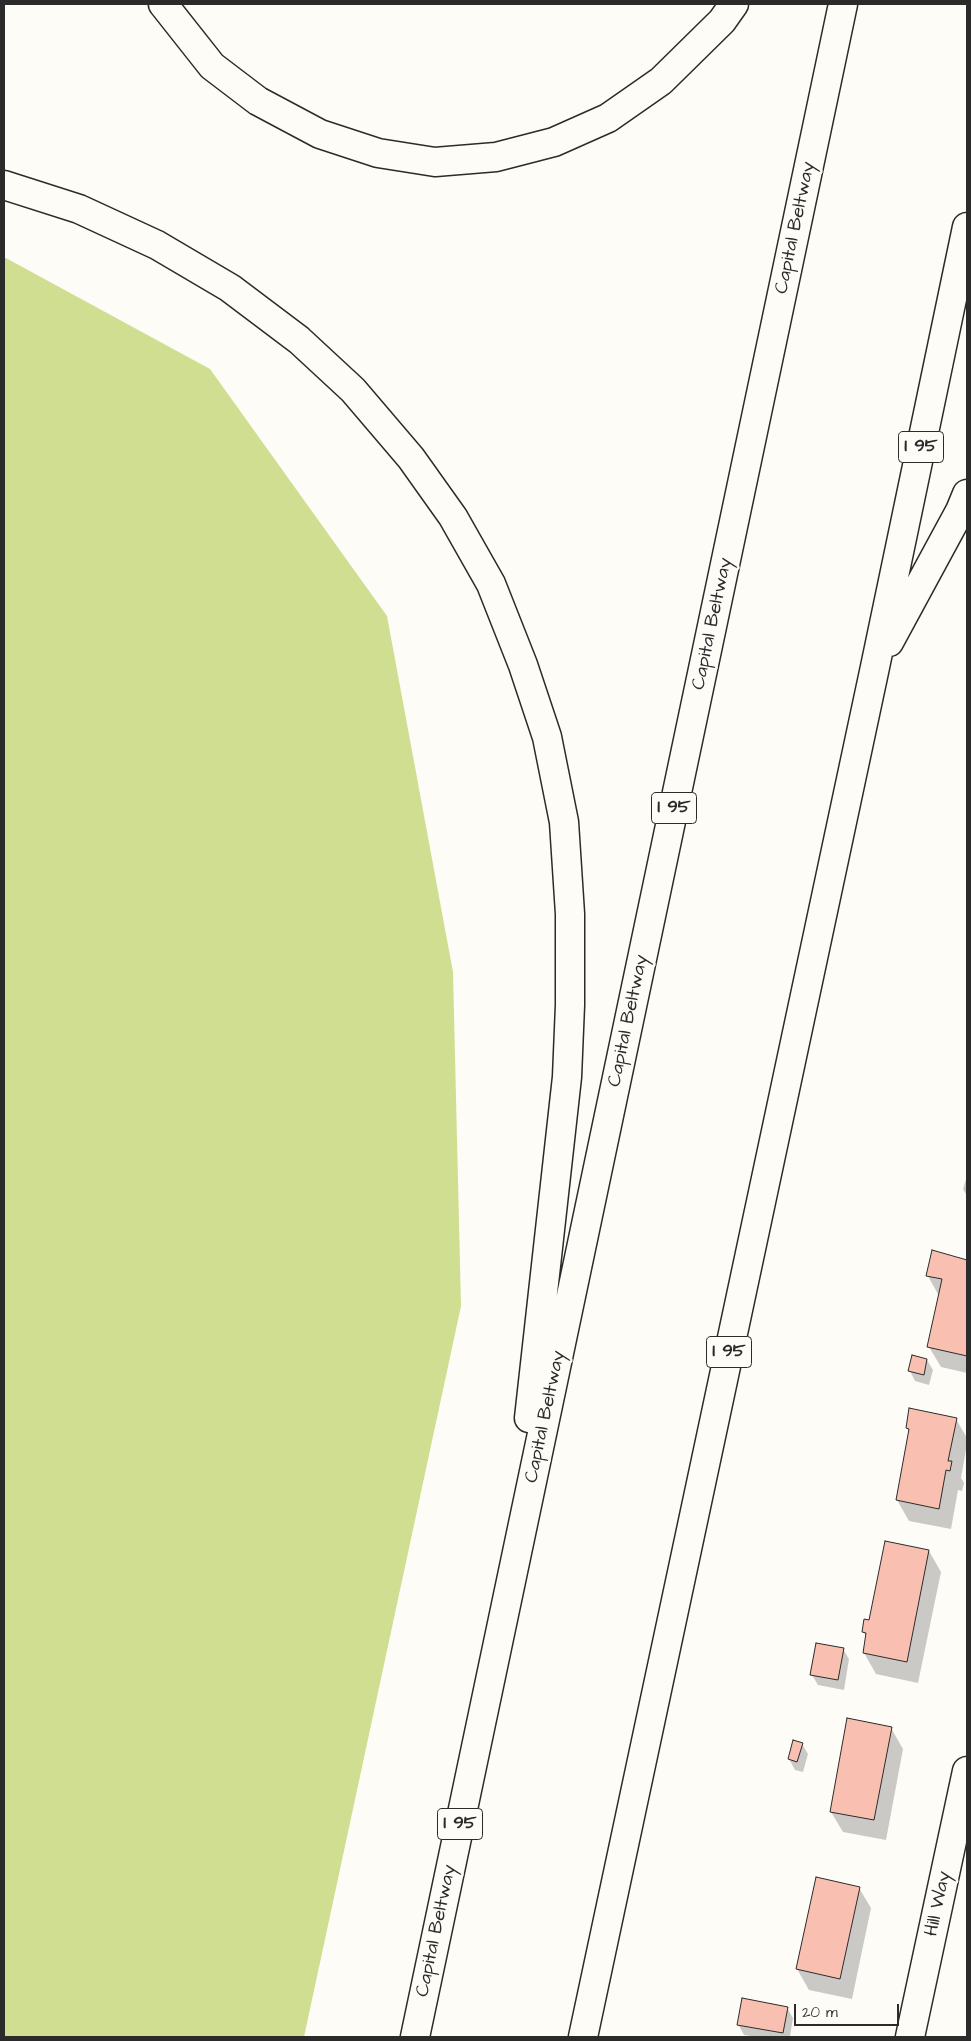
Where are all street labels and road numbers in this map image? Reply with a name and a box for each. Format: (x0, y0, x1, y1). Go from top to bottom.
street label: Capital Beltway (771, 160, 821, 296)
road number: I 95 (898, 432, 944, 462)
street label: Capital Beltway (688, 556, 738, 692)
road number: I 95 (652, 792, 696, 824)
street label: Capital Beltway (604, 953, 654, 1089)
road number: I 95 (706, 1336, 752, 1368)
street label: Capital Beltway (521, 1349, 571, 1485)
road number: I 95 (438, 1808, 482, 1840)
street label: Capital Beltway (412, 1863, 462, 1999)
street label: Hill Way (921, 1869, 957, 1939)

